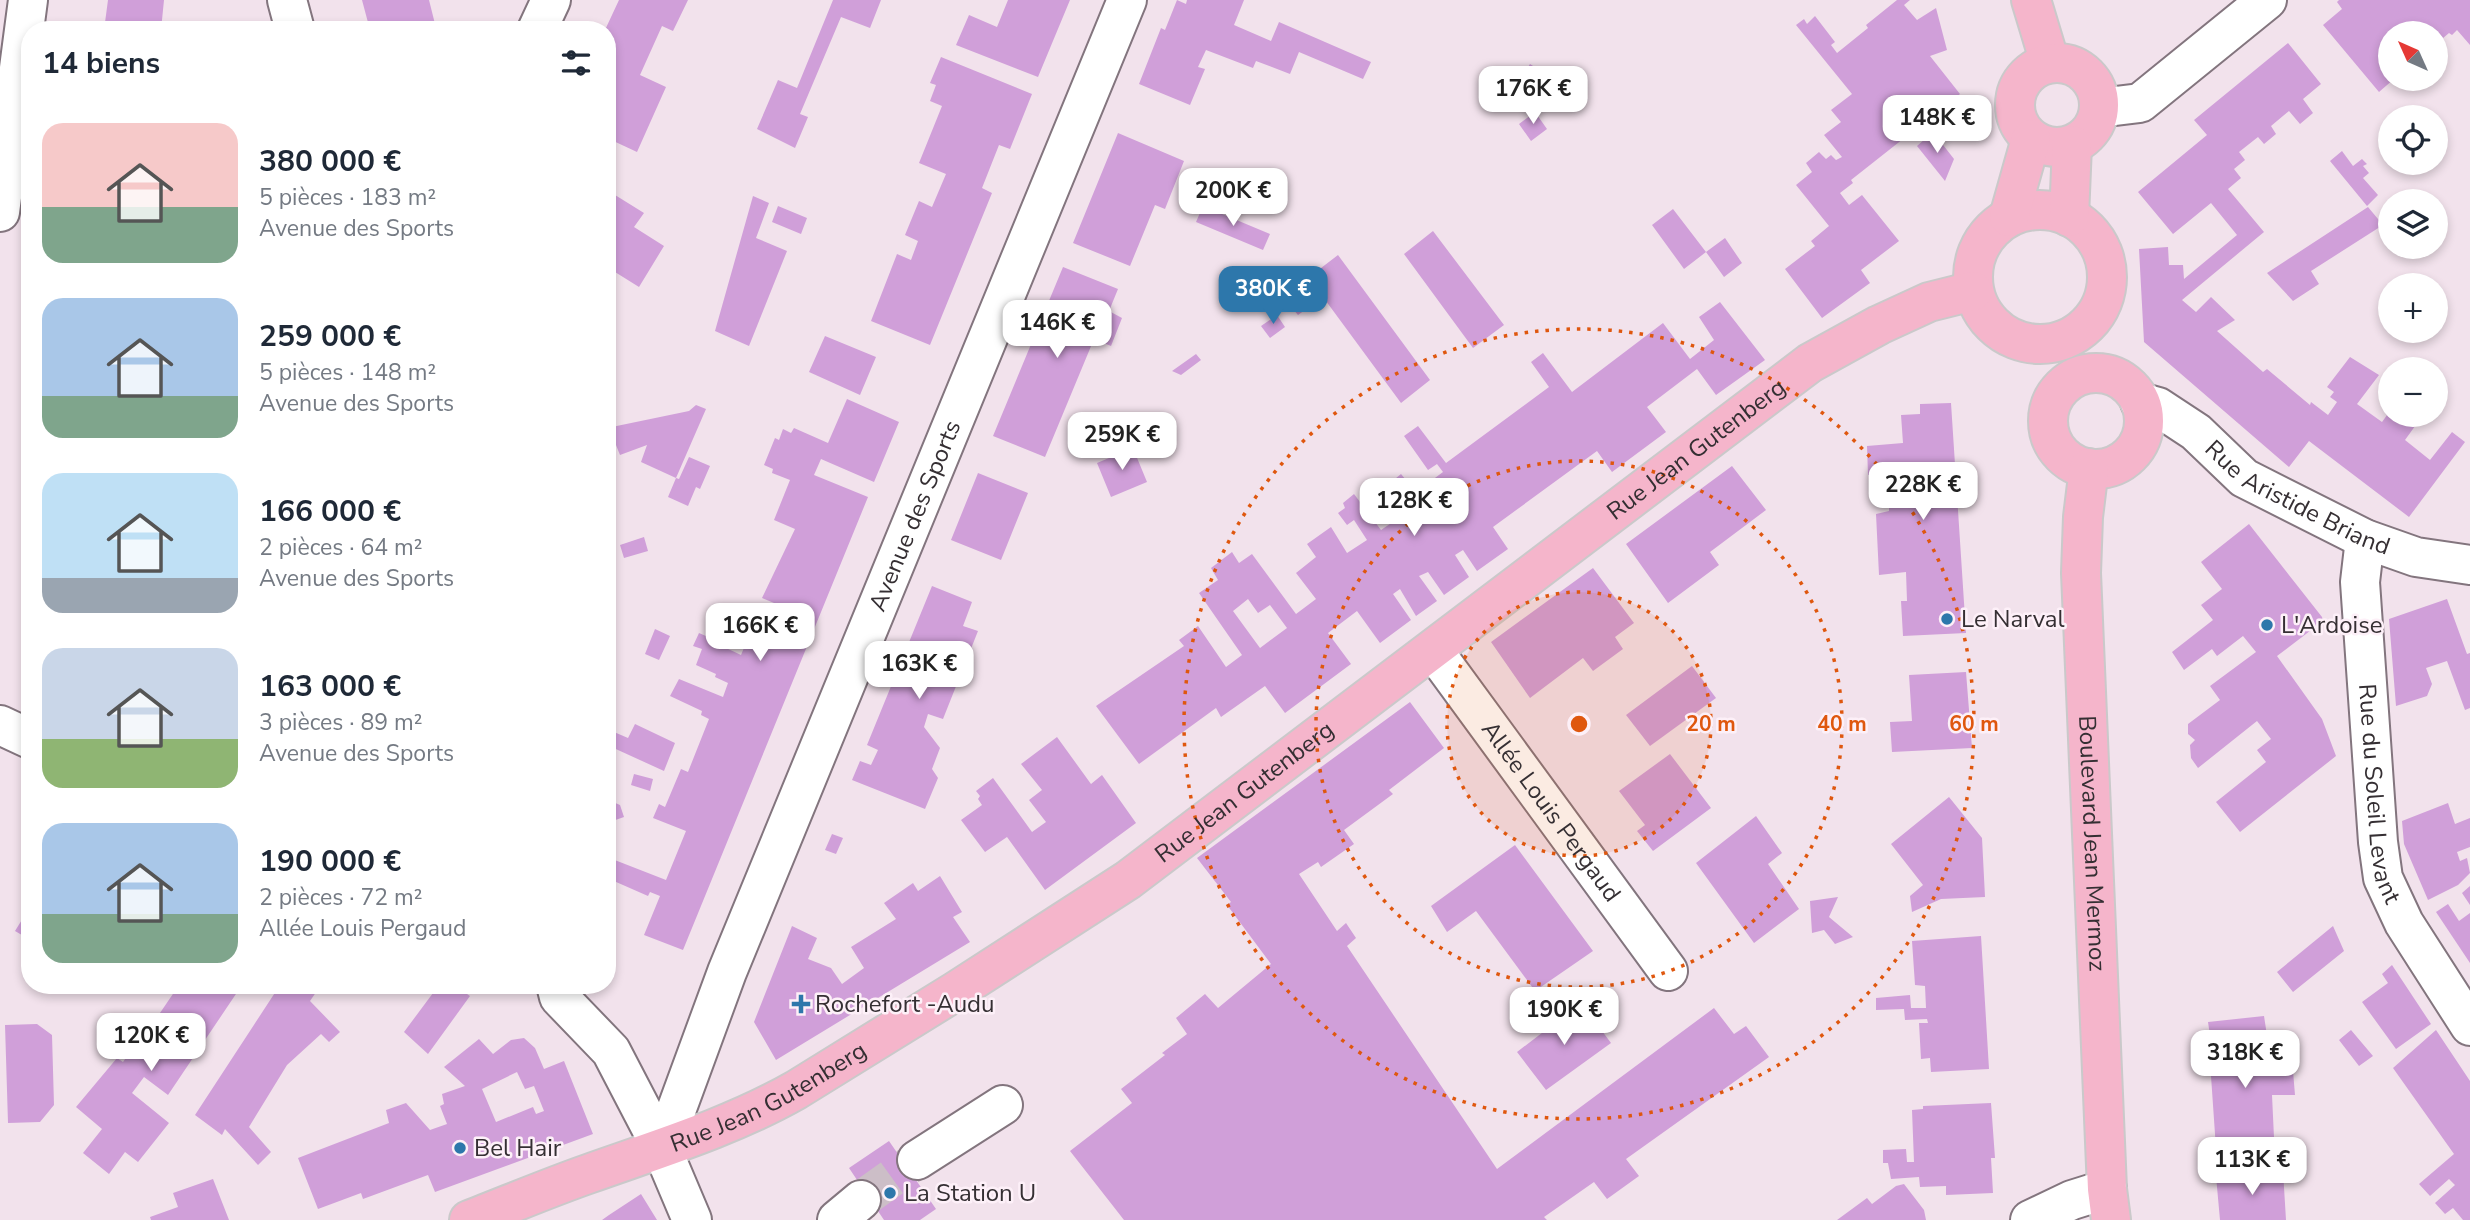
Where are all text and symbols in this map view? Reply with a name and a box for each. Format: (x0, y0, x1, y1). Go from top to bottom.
north arrow (2378, 21, 2448, 91)
map controls (2378, 21, 2448, 427)
text: 14 biens (42, 43, 160, 84)
icon: filters (557, 44, 595, 82)
pin: 176K € (1476, 66, 1590, 126)
text: 176K € (1495, 73, 1571, 104)
pin: 148K € (1880, 96, 1994, 155)
text: 148K € (1899, 102, 1975, 133)
button: locate (2378, 105, 2448, 175)
text: 380 000 € (259, 141, 401, 182)
icon: home (98, 151, 182, 235)
pin: 200K € (1176, 168, 1290, 228)
text: 200K € (1195, 175, 1271, 206)
text: 5 pièces · 183 m² (259, 182, 436, 213)
button: layers (2378, 189, 2448, 259)
text: Avenue des Sports (259, 213, 454, 244)
pin: 380K € (1216, 266, 1330, 326)
text: 380K € (1235, 273, 1311, 304)
button: + (2378, 273, 2448, 343)
pin: 146K € (1000, 300, 1114, 360)
text: 146K € (1019, 307, 1095, 338)
text: 259 000 € (259, 316, 401, 357)
icon: home (98, 326, 182, 410)
text: 5 pièces · 148 m² (259, 357, 436, 388)
button: − (2378, 357, 2448, 427)
street label: Rue Jean Gutenberg (1600, 371, 1792, 527)
text: Avenue des Sports (259, 388, 454, 419)
pin: 259K € (1065, 412, 1179, 472)
street label: Avenue des Sports (861, 415, 968, 616)
text: 259K € (1084, 419, 1160, 450)
street label: Rue Aristide Briand (2198, 433, 2394, 563)
pin: 228K € (1866, 462, 1980, 522)
text: 228K € (1885, 469, 1961, 500)
pin: 128K € (1357, 478, 1471, 538)
text: 128K € (1376, 485, 1452, 516)
text: 166 000 € (259, 491, 401, 532)
icon: home (98, 501, 182, 585)
text: 2 pièces · 64 m² (259, 532, 422, 563)
text: Avenue des Sports (259, 563, 454, 594)
place label: Le Narval (1961, 603, 2065, 635)
pin: 166K € (703, 604, 817, 663)
place label: L'Ardoise (2281, 609, 2383, 641)
text: 166K € (722, 610, 798, 641)
marker: Le Narval (1939, 611, 1955, 627)
marker: L'Ardoise (2259, 617, 2275, 633)
pin: 163K € (862, 642, 976, 701)
text: 163K € (881, 648, 957, 679)
text: 163 000 € (259, 666, 401, 707)
icon: home (98, 676, 182, 760)
street label: Rue du Soleil Levant (2351, 683, 2409, 909)
text: 3 pièces · 89 m² (259, 707, 422, 738)
text: 20 m (1686, 710, 1736, 738)
text: 40 m (1817, 710, 1867, 738)
text: 60 m (1949, 710, 1999, 738)
centre of rings (1567, 712, 1591, 736)
street label: Rue Jean Gutenberg (1148, 714, 1340, 870)
street label: Allée Louis Pergaud (1474, 715, 1628, 908)
street label: Boulevard Jean Mermoz (2071, 715, 2114, 972)
text: Avenue des Sports (259, 738, 454, 769)
text: 190 000 € (259, 841, 401, 882)
icon: home (98, 851, 182, 935)
text: 2 pièces · 72 m² (259, 882, 422, 913)
text: Allée Louis Pergaud (259, 913, 466, 944)
place label: Rochefort -Audu (815, 988, 995, 1020)
pin: 190K € (1507, 988, 1621, 1047)
text: 190K € (1526, 994, 1602, 1025)
marker: Rochefort -Audu (793, 996, 809, 1012)
pin: 120K € (94, 1014, 208, 1073)
text: 120K € (113, 1020, 189, 1051)
pin: 318K € (2188, 1030, 2302, 1090)
street label: Rue Jean Gutenberg (666, 1034, 872, 1160)
text: 318K € (2207, 1037, 2283, 1068)
place label: Bel Hair (474, 1132, 562, 1164)
pin: 113K € (2195, 1138, 2309, 1197)
marker: Bel Hair (452, 1140, 468, 1156)
text: 113K € (2214, 1144, 2290, 1175)
place label: La Station U (904, 1177, 1036, 1209)
marker: La Station U (882, 1185, 898, 1201)

